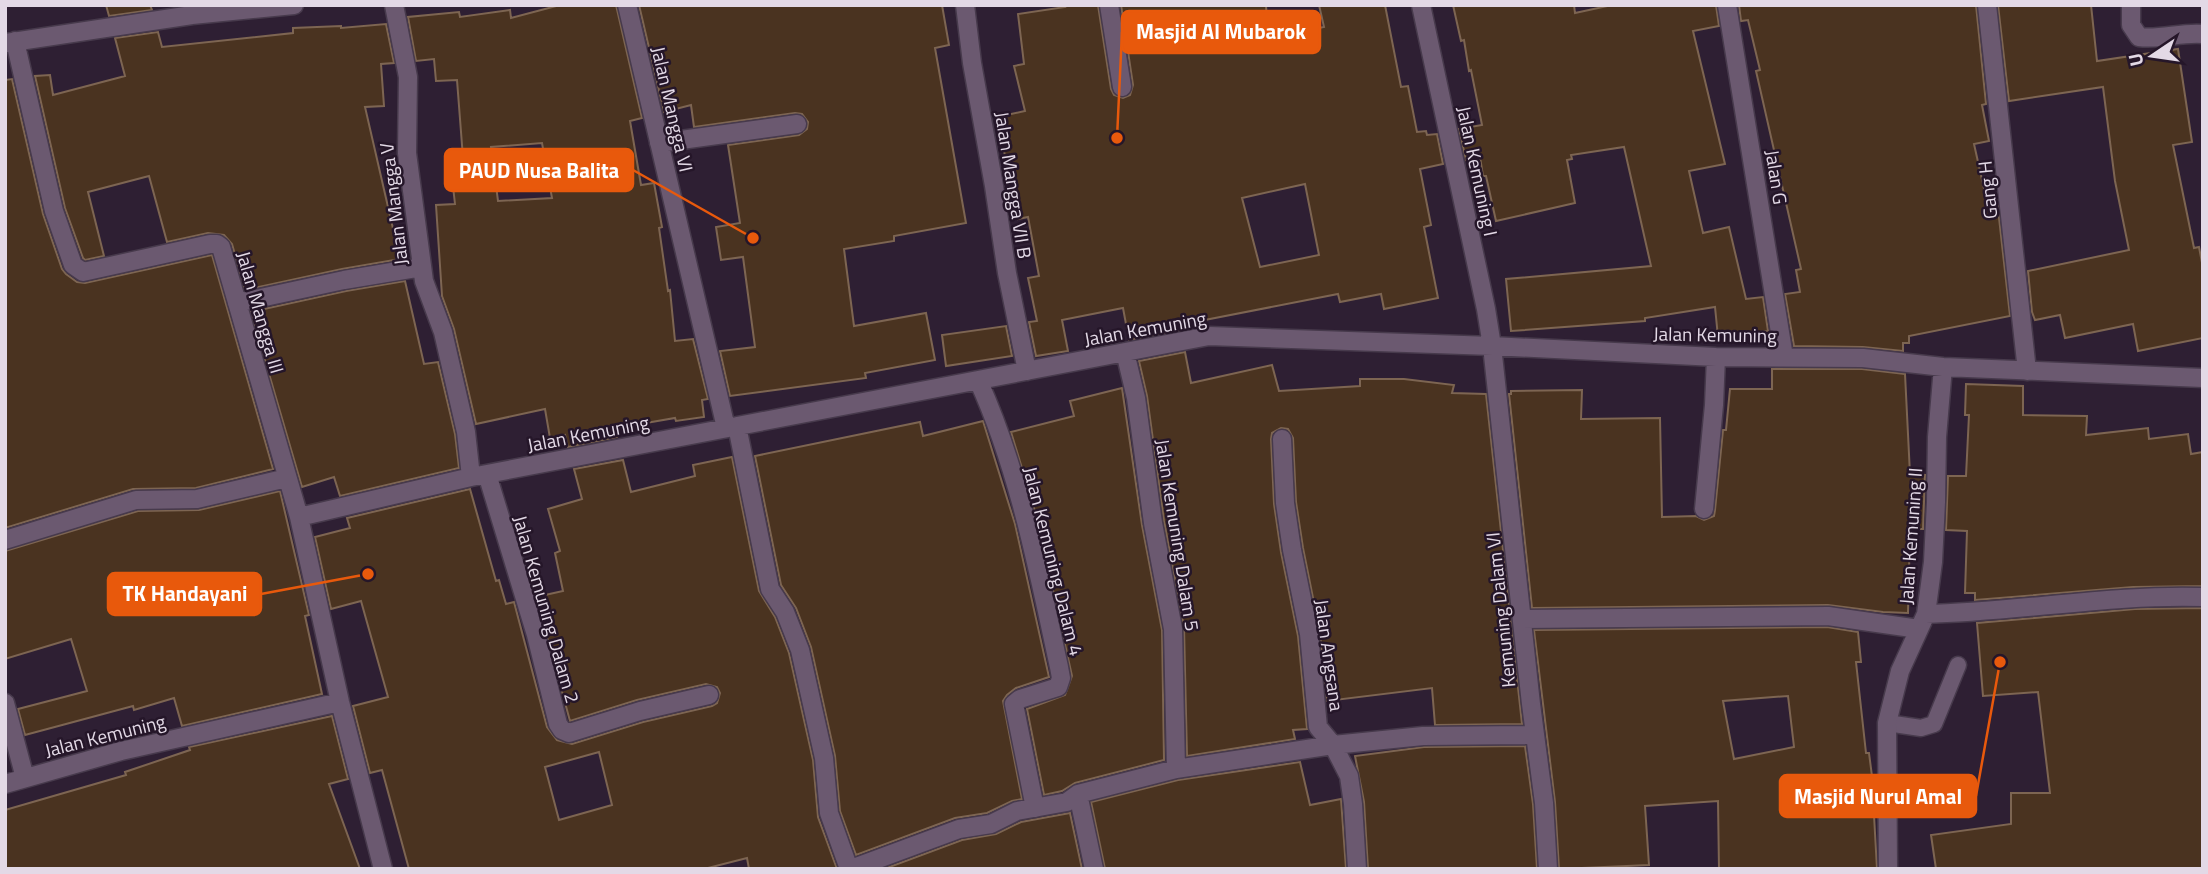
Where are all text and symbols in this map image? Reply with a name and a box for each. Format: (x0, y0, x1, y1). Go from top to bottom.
callout: Masjid Al Mubarok (1122, 11, 1320, 53)
text: Masjid Al Mubarok (1136, 15, 1306, 47)
north arrow (2117, 21, 2187, 91)
street label: Jalan Mangga VI (644, 43, 702, 175)
text: U (2119, 51, 2150, 69)
street label: Jalan Kemuning I (1450, 103, 1506, 239)
street label: Jalan Mangga VII B (988, 109, 1040, 261)
street label: Jalan Mangga V (371, 141, 415, 267)
street label: Jalan G (1758, 148, 1796, 206)
callout: PAUD Nusa Balita (445, 149, 633, 191)
text: PAUD Nusa Balita (459, 154, 620, 186)
street label: Gang H (1970, 160, 2004, 220)
street label: Jalan Mangga III (230, 247, 292, 377)
street label: Jalan Kemuning (1082, 303, 1209, 353)
street label: Jalan Kemuning (1653, 318, 1777, 350)
street label: Jalan Kemuning (525, 407, 652, 459)
street label: Jalan Kemuning Dalam 5 (1148, 437, 1208, 633)
street label: Jalan Kemuning Dalam 4 (1016, 463, 1092, 659)
street label: Jalan Kemuning II (1891, 467, 1929, 605)
street label: Jalan Kemuning Dalam 2 (506, 512, 588, 706)
street label: Kemuning Dalam VI (1477, 531, 1523, 689)
callout: TK Handayani (108, 573, 261, 615)
text: TK Handayani (123, 577, 247, 609)
street label: Jalan Angsana (1308, 597, 1352, 713)
street label: Jalan Kemuning (41, 706, 169, 764)
callout: Masjid Nurul Amal (1780, 775, 1976, 817)
text: Masjid Nurul Amal (1794, 780, 1962, 812)

